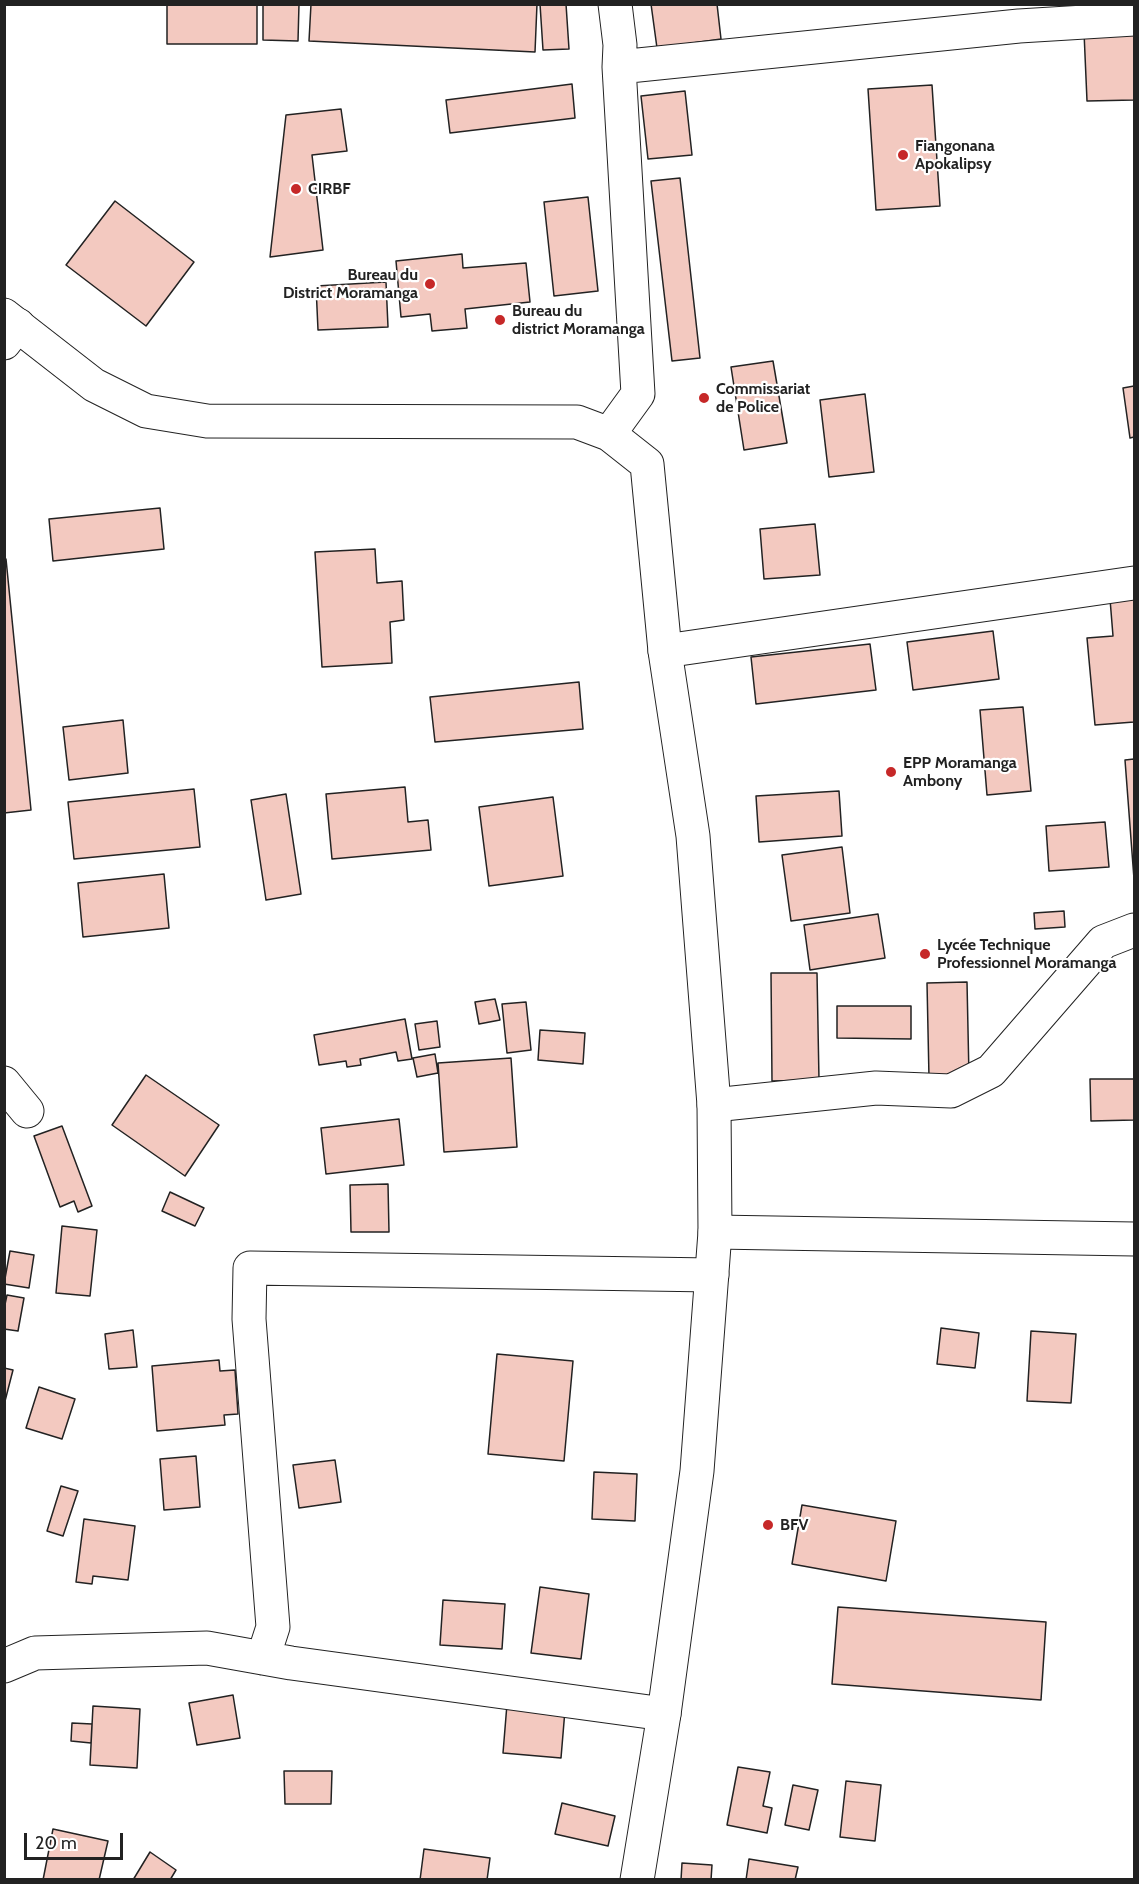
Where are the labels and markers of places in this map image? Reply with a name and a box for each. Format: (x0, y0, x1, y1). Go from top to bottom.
place label: Fiangonana Apokalipsy (915, 136, 995, 174)
marker: Fiangonana Apokalipsy (896, 148, 910, 162)
place label: CIRBF (308, 179, 351, 199)
marker: CIRBF (289, 182, 303, 196)
place label: Bureau du District Moramanga (283, 265, 418, 303)
marker: Bureau du District Moramanga (423, 277, 437, 291)
place label: Bureau du district Moramanga (512, 301, 645, 339)
marker: Bureau du district Moramanga (493, 313, 507, 327)
place label: Commissariat de Police (716, 379, 810, 417)
marker: Commissariat de Police (697, 391, 711, 405)
place label: EPP Moramanga Ambony (903, 753, 1017, 791)
marker: EPP Moramanga Ambony (884, 765, 898, 779)
place label: Lycée Technique Professionnel Moramanga (937, 935, 1116, 973)
marker: Lycée Technique Professionnel Moramanga (918, 947, 932, 961)
place label: BFV (780, 1515, 808, 1535)
marker: BFV (761, 1518, 775, 1532)

